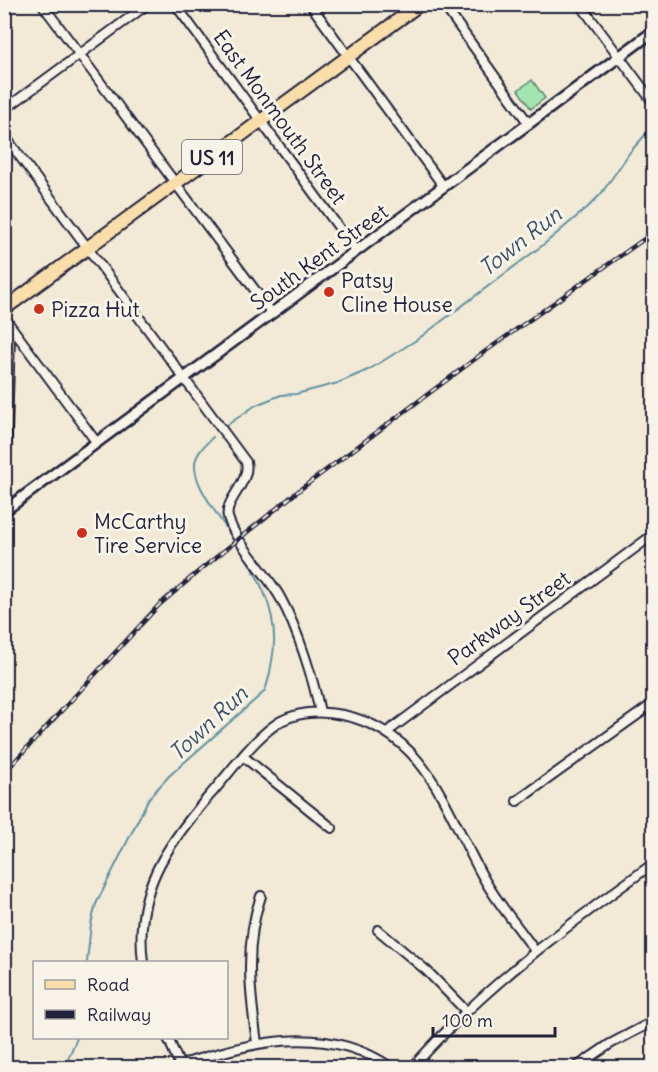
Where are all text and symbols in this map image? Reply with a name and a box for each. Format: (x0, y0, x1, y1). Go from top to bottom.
street label: East Monmouth Street (208, 24, 352, 210)
road number: US 11 (182, 140, 242, 174)
street label: South Kent Street (245, 198, 393, 316)
water label: Town Run (473, 199, 568, 282)
place label: Patsy Cline House (341, 267, 453, 318)
marker: Patsy Cline House (322, 285, 336, 299)
place label: Pizza Hut (51, 296, 140, 323)
marker: Pizza Hut (32, 302, 46, 316)
place label: McCarthy Tire Service (94, 508, 202, 559)
marker: McCarthy Tire Service (75, 526, 89, 540)
street label: Parkway Street (443, 565, 575, 671)
water label: Town Run (163, 679, 254, 766)
legend (33, 961, 228, 1039)
text: Road (87, 973, 130, 996)
scale bar (433, 1000, 554, 1038)
text: Railway (87, 1003, 151, 1026)
text: 100 m (442, 1009, 493, 1032)

